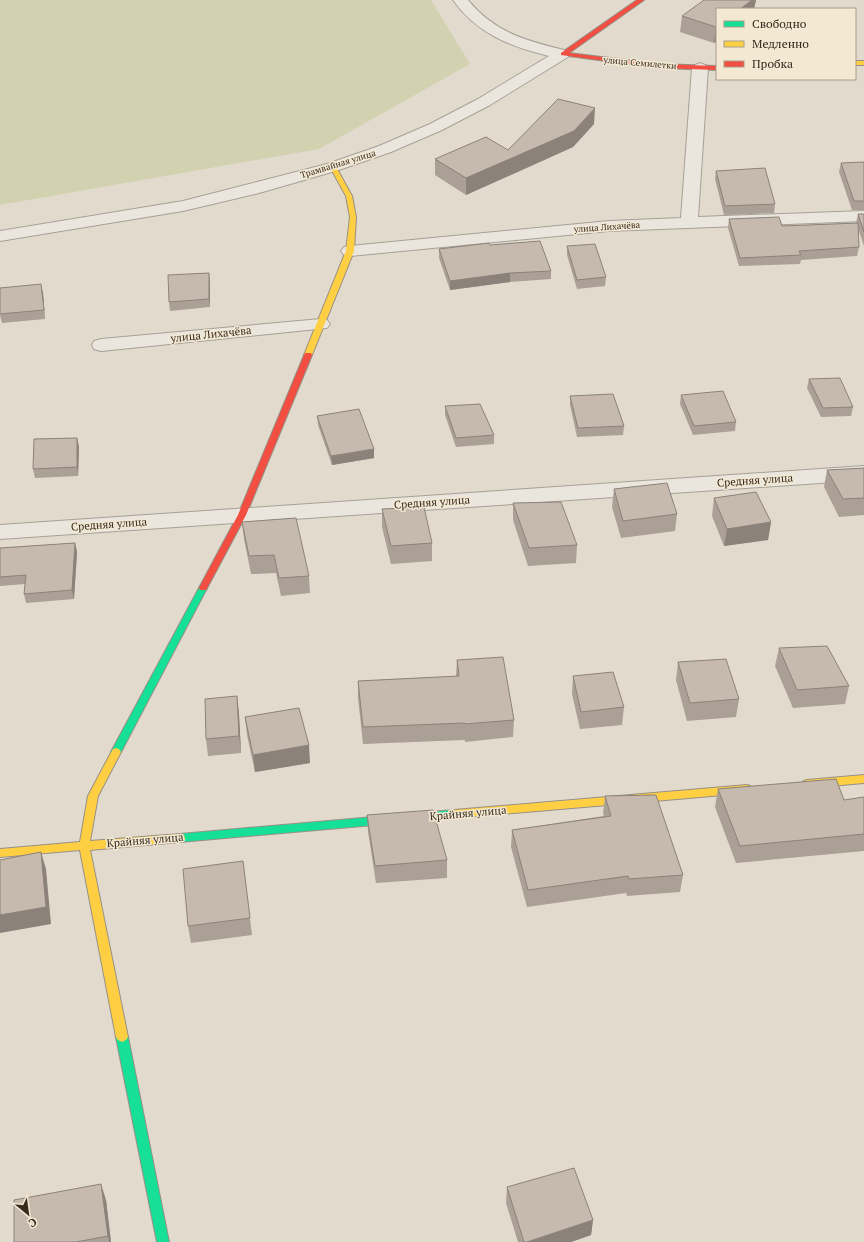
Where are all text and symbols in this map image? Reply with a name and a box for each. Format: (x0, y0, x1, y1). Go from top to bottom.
legend (716, 8, 856, 80)
text: Свободно (752, 16, 807, 31)
text: Медленно (752, 36, 809, 51)
street label: улица Семилетки (602, 54, 678, 72)
text: Пробка (752, 56, 793, 71)
street label: Трамвайная улица (299, 147, 378, 181)
street label: улица Лихачёва (572, 219, 641, 235)
street label: улица Лихачёва (169, 323, 253, 345)
street label: Средняя улица (716, 470, 794, 490)
street label: Средняя улица (393, 492, 471, 512)
street label: Средняя улица (70, 514, 148, 534)
street label: Крайняя улица (429, 803, 507, 823)
street label: Крайняя улица (106, 830, 184, 850)
north arrow (8, 1194, 48, 1234)
text: С (26, 1215, 39, 1231)

